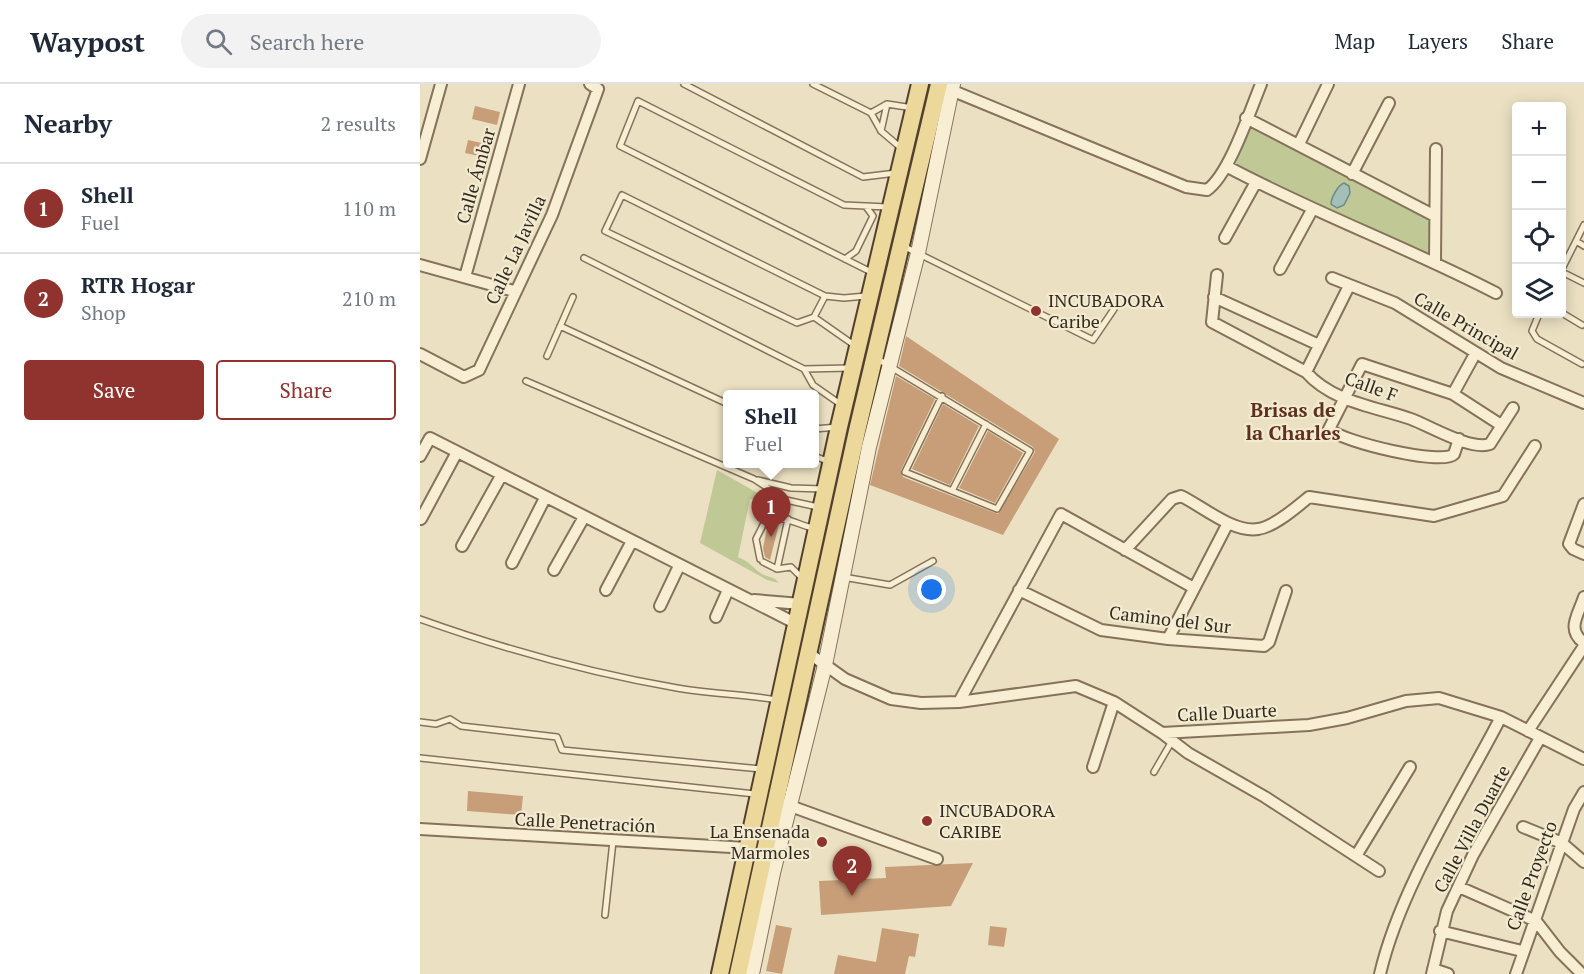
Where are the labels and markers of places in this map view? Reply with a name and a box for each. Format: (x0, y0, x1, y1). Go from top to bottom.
place label: INCUBADORA Caribe (1048, 288, 1165, 333)
marker: INCUBADORA Caribe (1029, 304, 1043, 318)
pin: 1 (752, 488, 790, 537)
place label: INCUBADORA CARIBE (939, 798, 1056, 843)
marker: INCUBADORA CARIBE (920, 814, 934, 828)
place label: La Ensenada Marmoles (710, 819, 810, 864)
marker: La Ensenada Marmoles (815, 835, 829, 849)
pin: 2 (832, 846, 872, 896)

